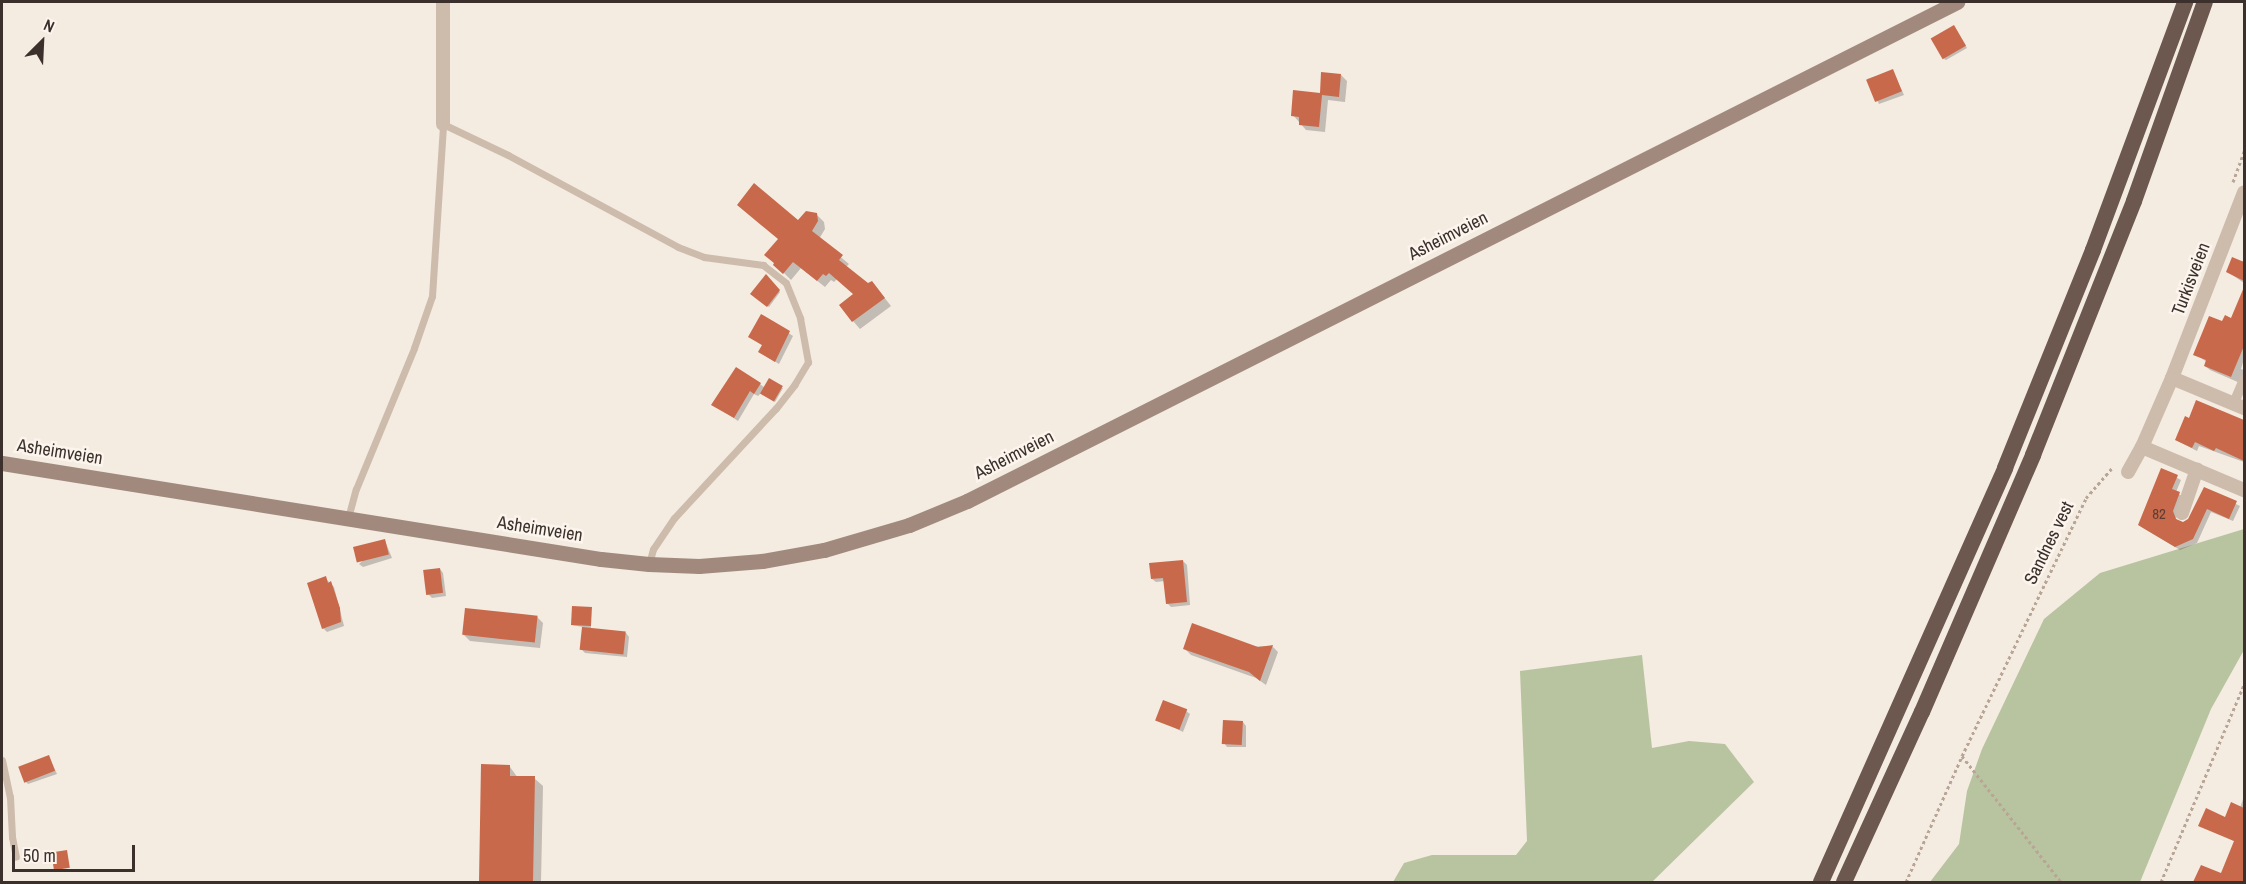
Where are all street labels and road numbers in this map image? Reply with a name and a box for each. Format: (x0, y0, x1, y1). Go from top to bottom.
street label: Asheimveien (1405, 207, 1491, 265)
street label: Turkisveien (2167, 240, 2215, 318)
street label: Asheimveien (971, 426, 1057, 484)
street label: Asheimveien (16, 435, 104, 469)
street label: Sandnes vest (2020, 498, 2078, 588)
street label: Asheimveien (496, 512, 584, 546)

